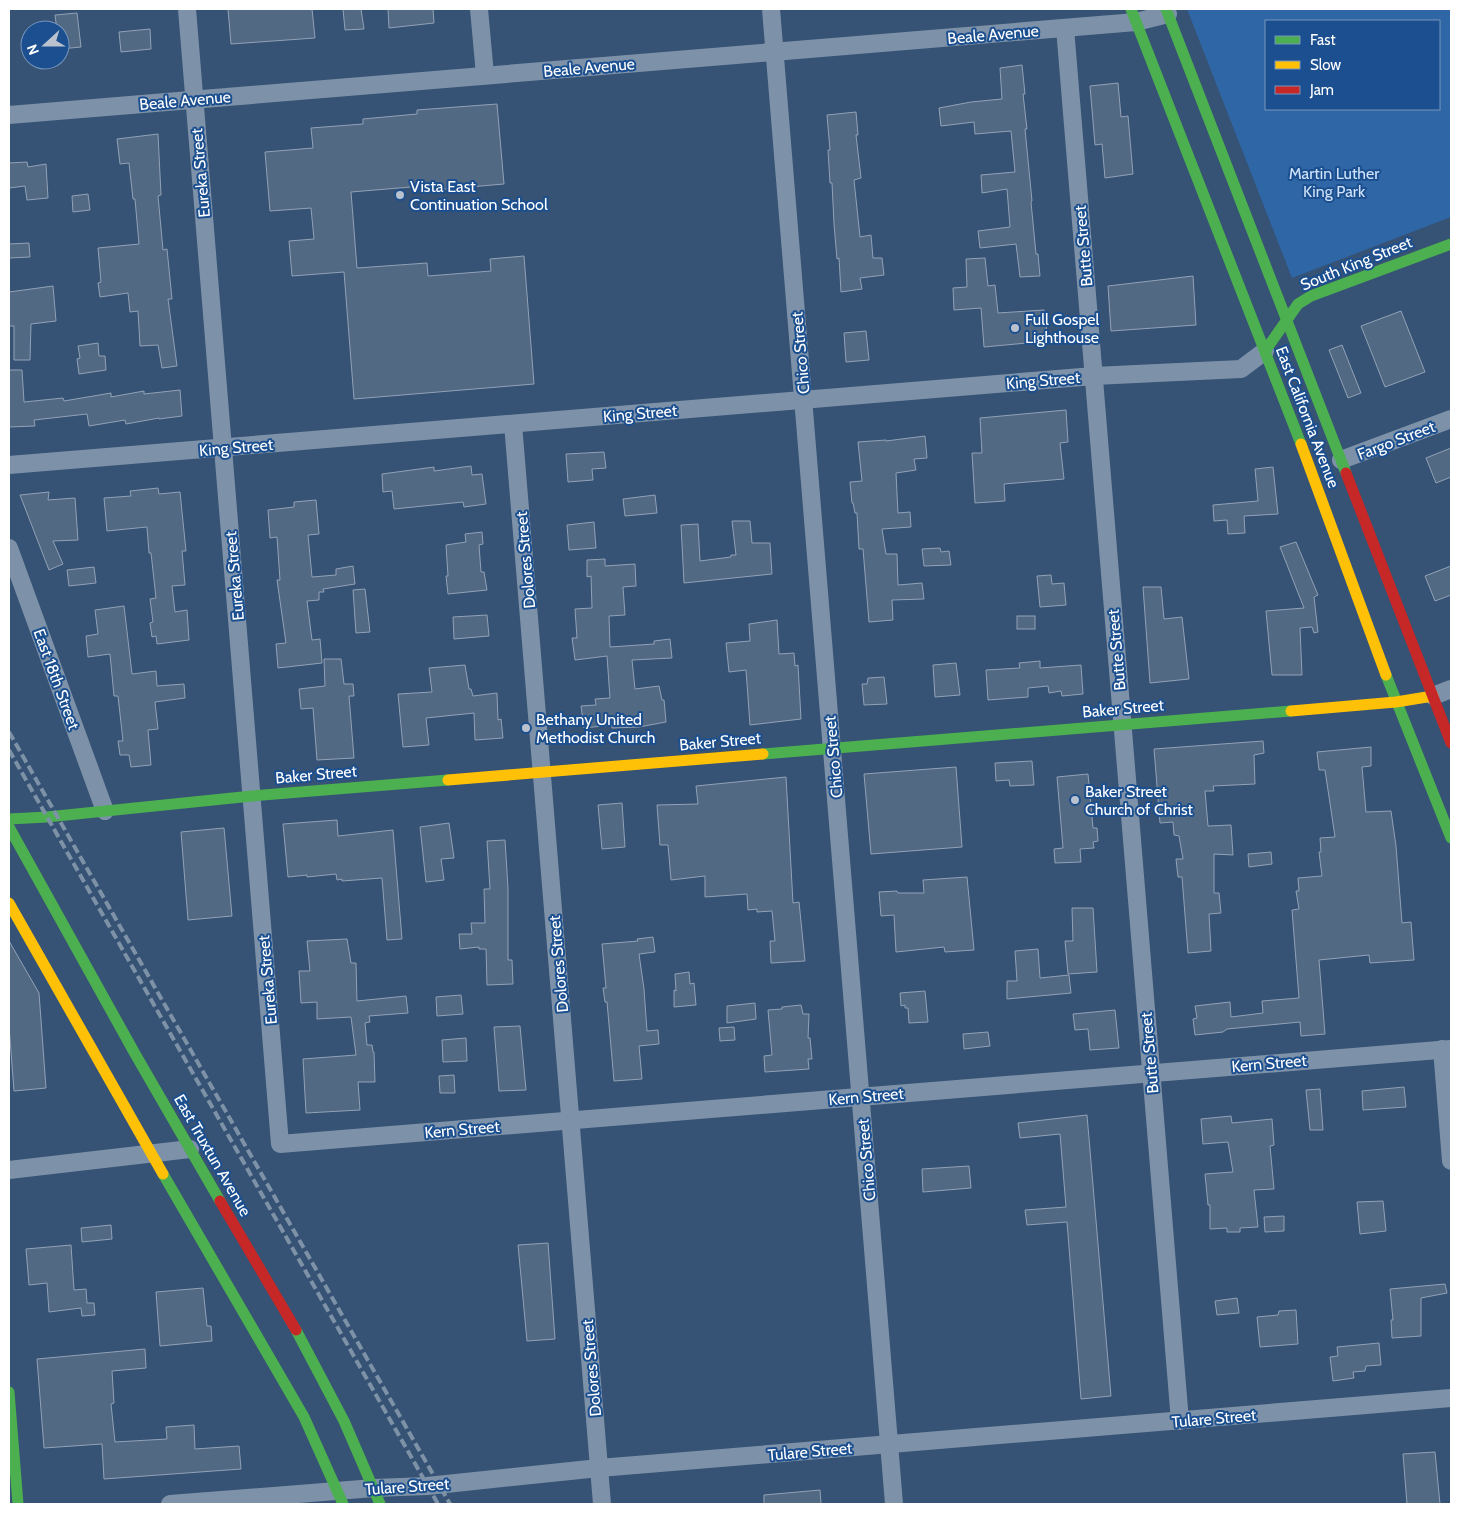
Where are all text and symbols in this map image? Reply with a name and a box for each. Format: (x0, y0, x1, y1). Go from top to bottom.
north arrow (20, 20, 70, 70)
legend (1265, 20, 1440, 110)
street label: Beale Avenue (947, 21, 1040, 48)
text: Fast (1310, 31, 1335, 49)
text: N (23, 42, 43, 58)
street label: Beale Avenue (543, 54, 636, 81)
text: Slow (1310, 56, 1341, 74)
text: Jam (1309, 81, 1334, 99)
street label: Beale Avenue (139, 87, 232, 114)
street label: Eureka Street (187, 127, 214, 218)
park label: Martin Luther King Park (1289, 164, 1380, 201)
place label: Vista East Continuation School (410, 177, 548, 214)
marker: Vista East Continuation School (394, 189, 406, 201)
street label: Butte Street (1070, 204, 1097, 287)
street label: South King Street (1298, 232, 1415, 294)
street label: Chico Street (787, 310, 814, 395)
place label: Full Gospel Lighthouse (1025, 310, 1099, 347)
marker: Full Gospel Lighthouse (1009, 322, 1021, 334)
street label: East California Avenue (1272, 344, 1343, 491)
street label: King Street (1005, 368, 1082, 393)
street label: King Street (602, 401, 679, 426)
street label: Fargo Street (1355, 417, 1438, 464)
street label: King Street (198, 435, 275, 460)
street label: Dolores Street (512, 510, 539, 609)
street label: Eureka Street (221, 530, 248, 621)
street label: Butte Street (1103, 608, 1130, 691)
street label: East 18th Street (30, 626, 84, 733)
street label: Baker Street (1081, 695, 1165, 722)
place label: Bethany United Methodist Church (536, 710, 655, 747)
street label: Chico Street (820, 714, 847, 799)
marker: Bethany United Methodist Church (520, 722, 532, 734)
street label: Baker Street (678, 728, 762, 755)
street label: Baker Street (274, 761, 358, 788)
place label: Baker Street Church of Christ (1085, 782, 1194, 819)
marker: Baker Street Church of Christ (1069, 794, 1081, 806)
street label: Dolores Street (545, 914, 572, 1013)
street label: Eureka Street (254, 934, 281, 1025)
street label: Butte Street (1136, 1011, 1163, 1094)
street label: Kern Street (1231, 1051, 1308, 1076)
street label: Kern Street (828, 1084, 905, 1109)
street label: East Truxtun Avenue (170, 1091, 255, 1219)
street label: Kern Street (424, 1117, 501, 1142)
street label: Chico Street (853, 1117, 880, 1202)
street label: Dolores Street (578, 1318, 605, 1417)
street label: Tulare Street (1171, 1405, 1258, 1432)
street label: Tulare Street (767, 1438, 854, 1465)
street label: Tulare Street (364, 1474, 451, 1499)

